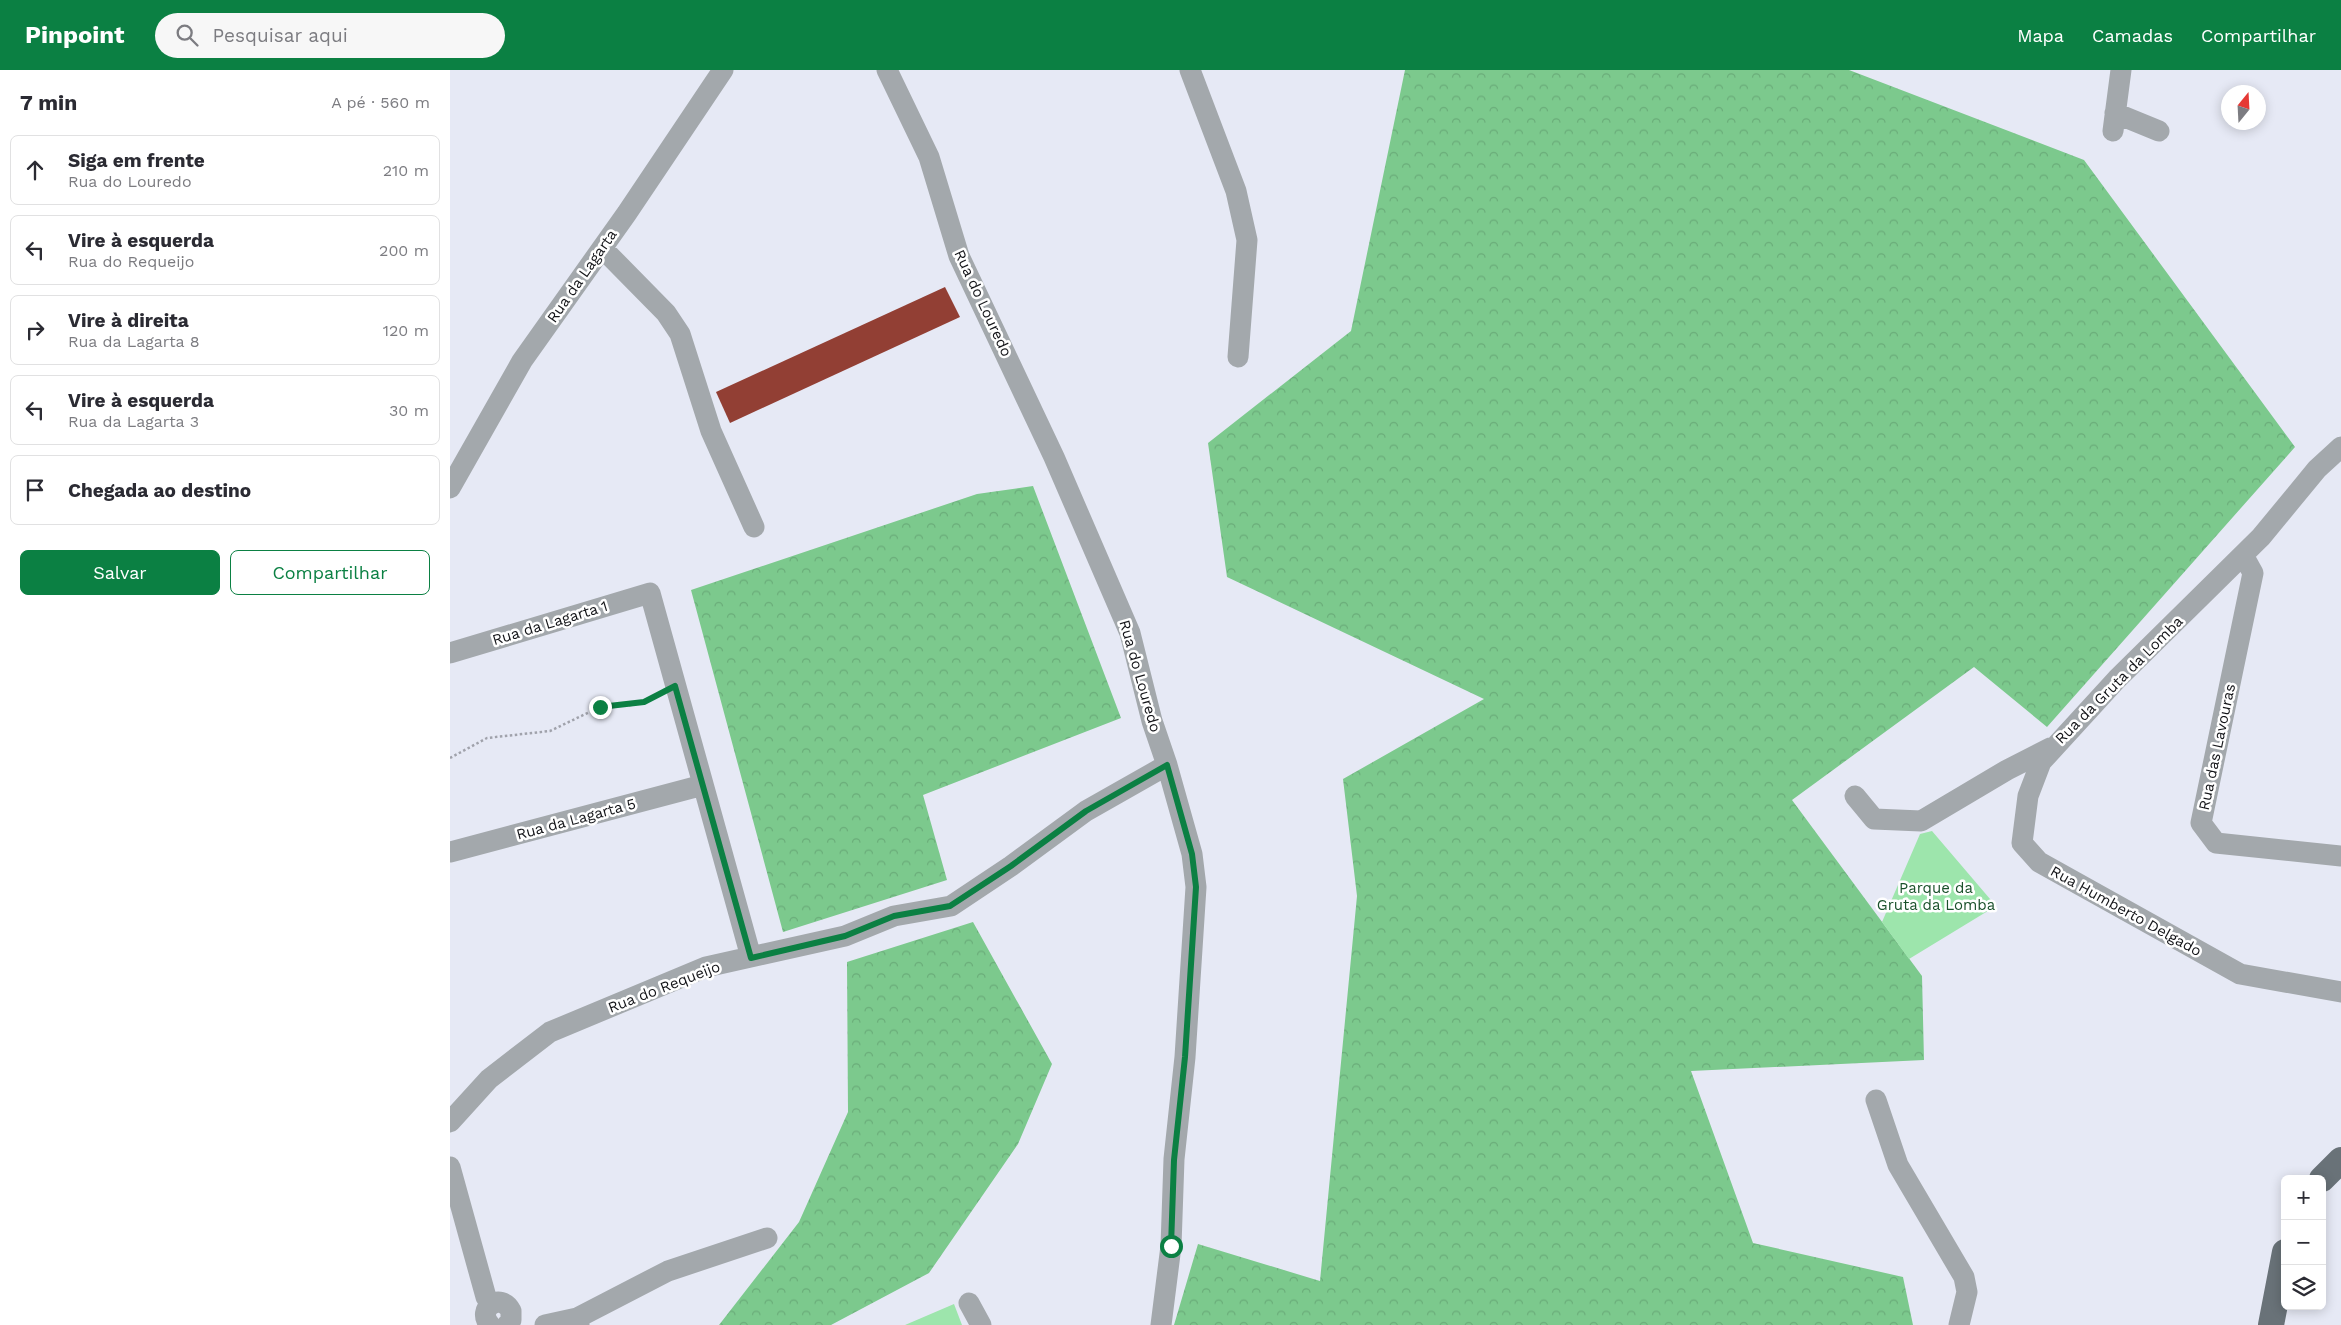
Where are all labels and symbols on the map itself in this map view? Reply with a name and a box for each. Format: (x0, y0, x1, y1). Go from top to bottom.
north arrow (2221, 85, 2266, 130)
street label: Rua da Lagarta (543, 226, 621, 326)
street label: Rua do Louredo (950, 247, 1016, 359)
street label: Rua da Lagarta 1 (490, 597, 610, 649)
street label: Rua da Gruta da Lomba (2051, 612, 2187, 748)
street label: Rua do Louredo (1115, 618, 1165, 734)
street label: Rua das Lavouras (2195, 682, 2239, 812)
route end (589, 696, 612, 719)
street label: Rua da Lagarta 5 (514, 794, 638, 844)
street label: Rua Humberto Delgado (2047, 862, 2205, 960)
park label: Parque da Gruta da Lomba (1877, 879, 1996, 914)
street label: Rua do Requeijo (605, 957, 723, 1017)
route start (1160, 1235, 1183, 1258)

